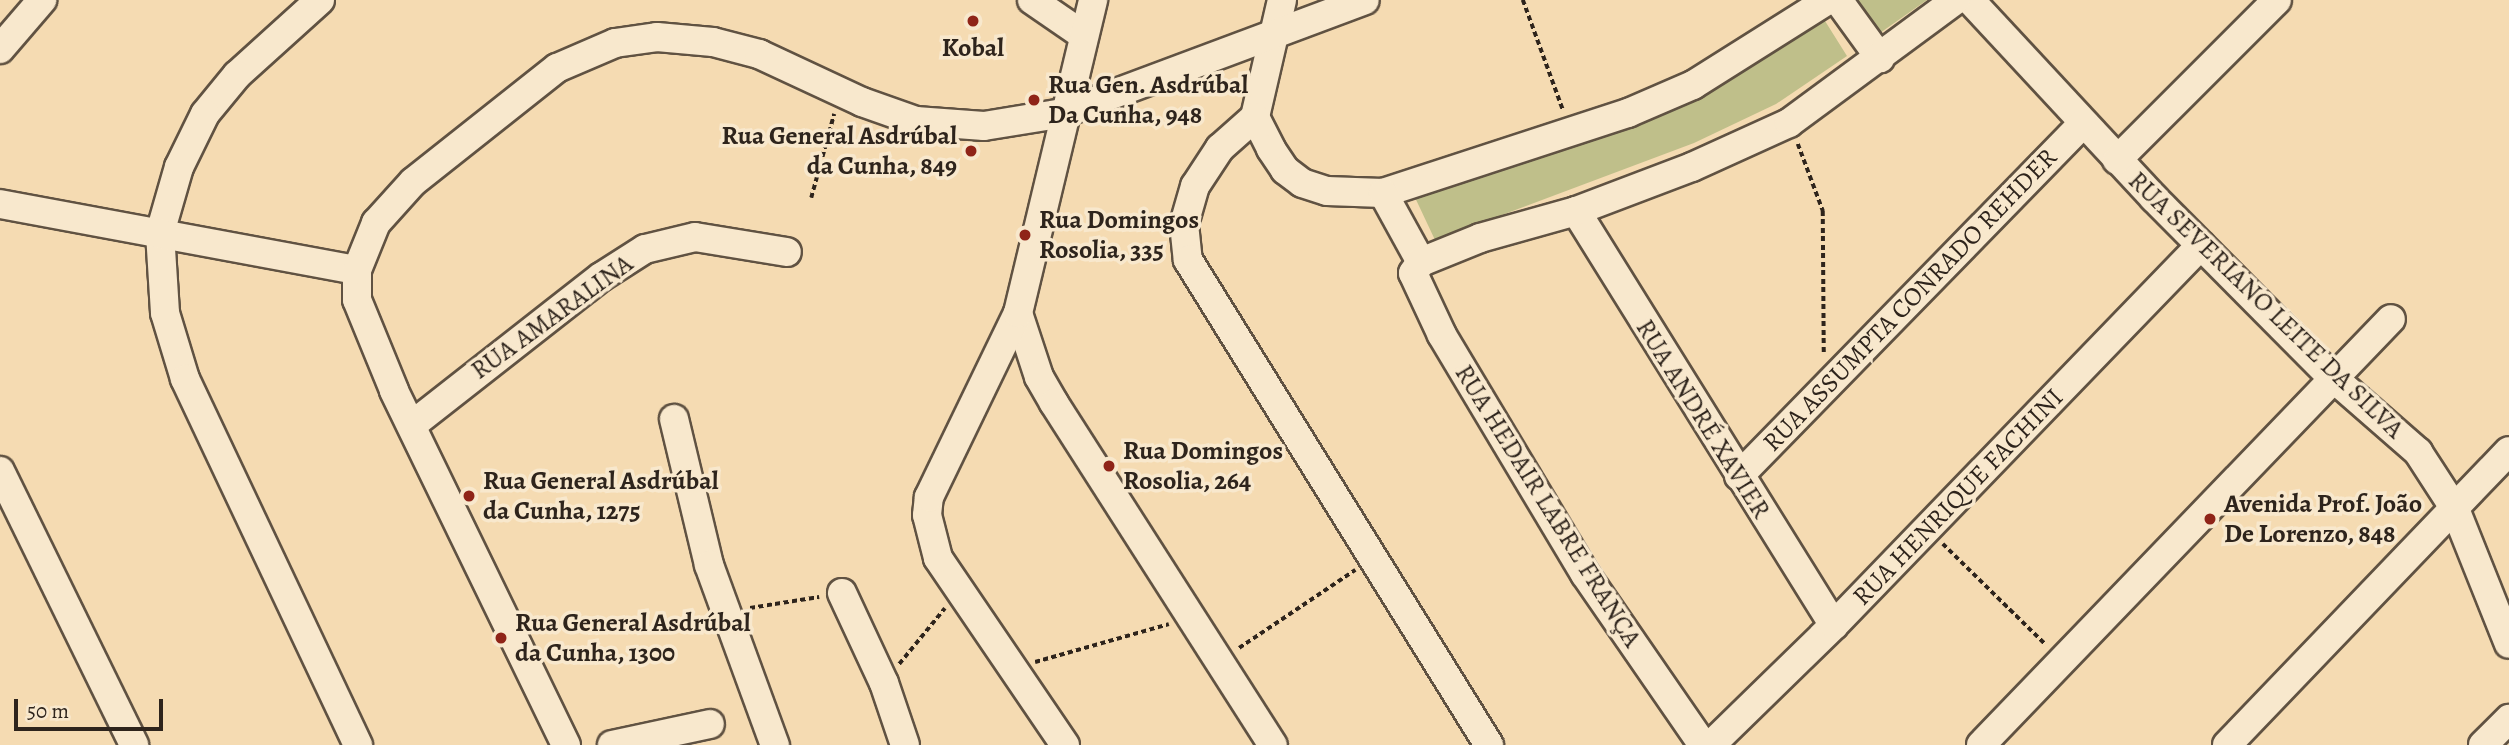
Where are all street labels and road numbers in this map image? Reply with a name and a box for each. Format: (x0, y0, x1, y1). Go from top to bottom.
street label: RUA ASSUMPTA CONRADO REHDER (1757, 142, 2063, 458)
street label: RUA SEVERIANO LEITE DA SILVA (2122, 165, 2410, 445)
street label: RUA AMARALINA (465, 248, 639, 386)
street label: RUA ANDRÉ XAVIER (1629, 314, 1777, 524)
street label: RUA HEDAIR LABRE FRANÇA (1448, 359, 1648, 653)
street label: RUA HENRIQUE FACHINI (1846, 382, 2070, 612)

